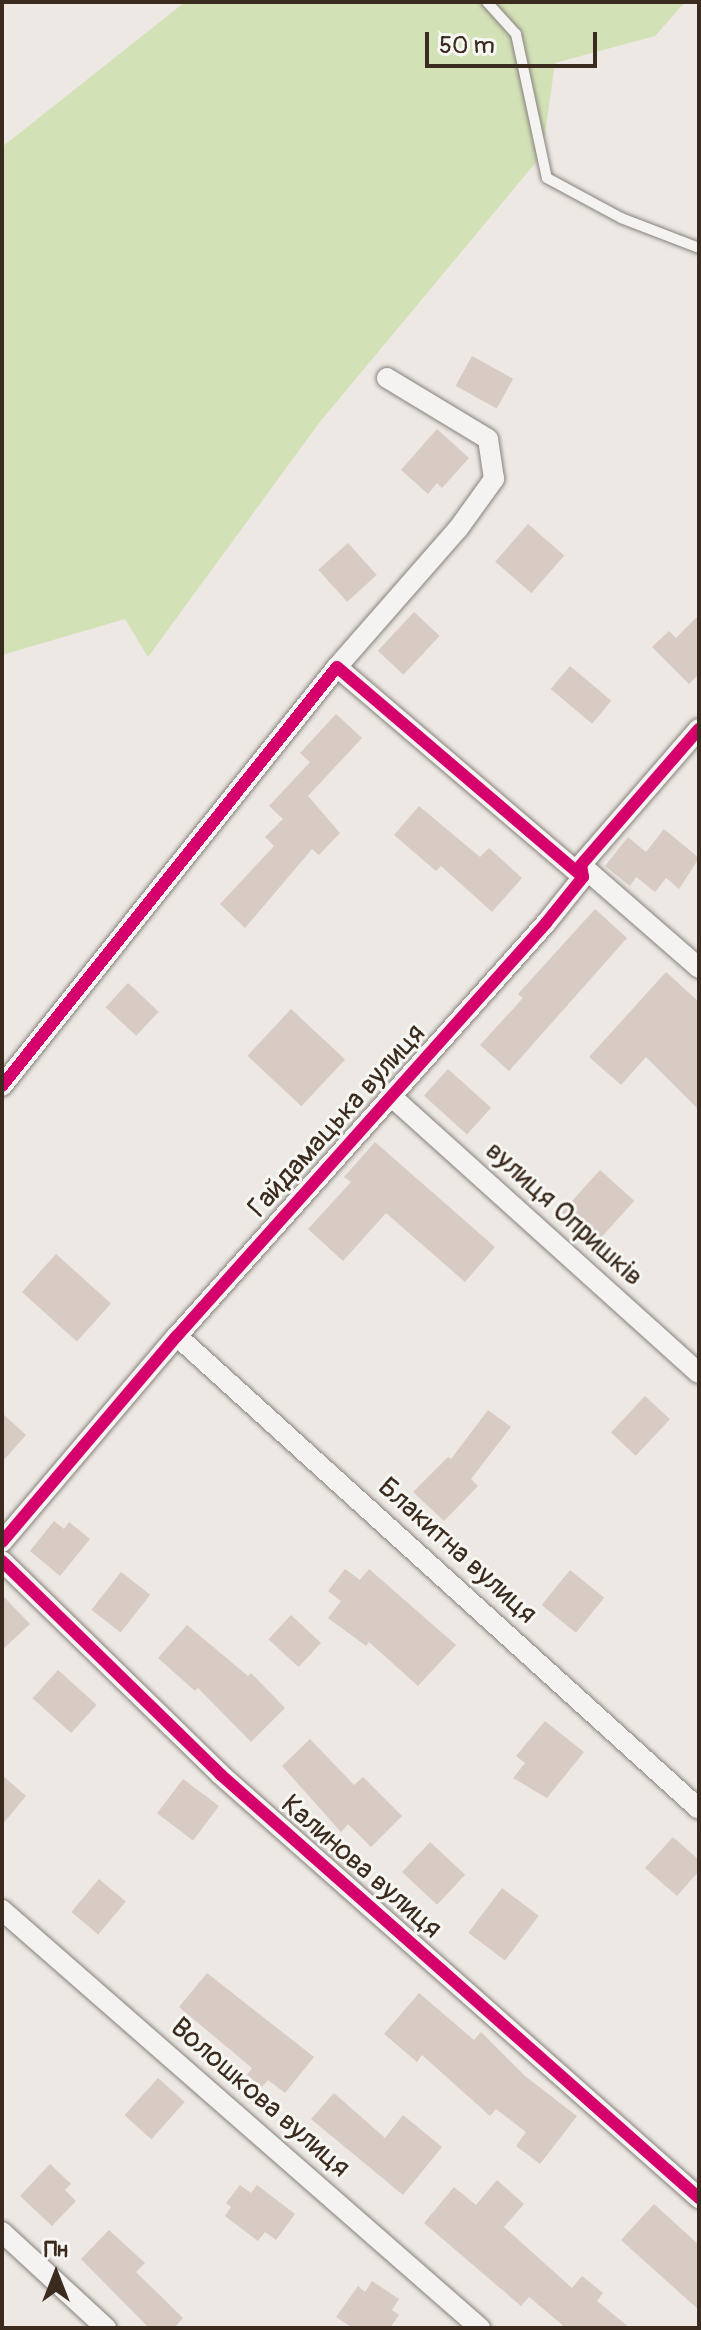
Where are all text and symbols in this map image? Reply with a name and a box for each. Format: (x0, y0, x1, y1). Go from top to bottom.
scale bar (429, 16, 601, 66)
text: 50 m (439, 31, 495, 60)
street label: Гайдамацька вулиця (241, 1017, 433, 1225)
street label: вулиця Опришків (478, 1134, 650, 1294)
street label: Блакитна вулиця (371, 1471, 543, 1631)
street label: Калинова вулиця (274, 1788, 448, 1946)
street label: Волошкова вулиця (164, 2011, 356, 2185)
north arrow (16, 2234, 96, 2314)
text: Пн (44, 2236, 68, 2264)

